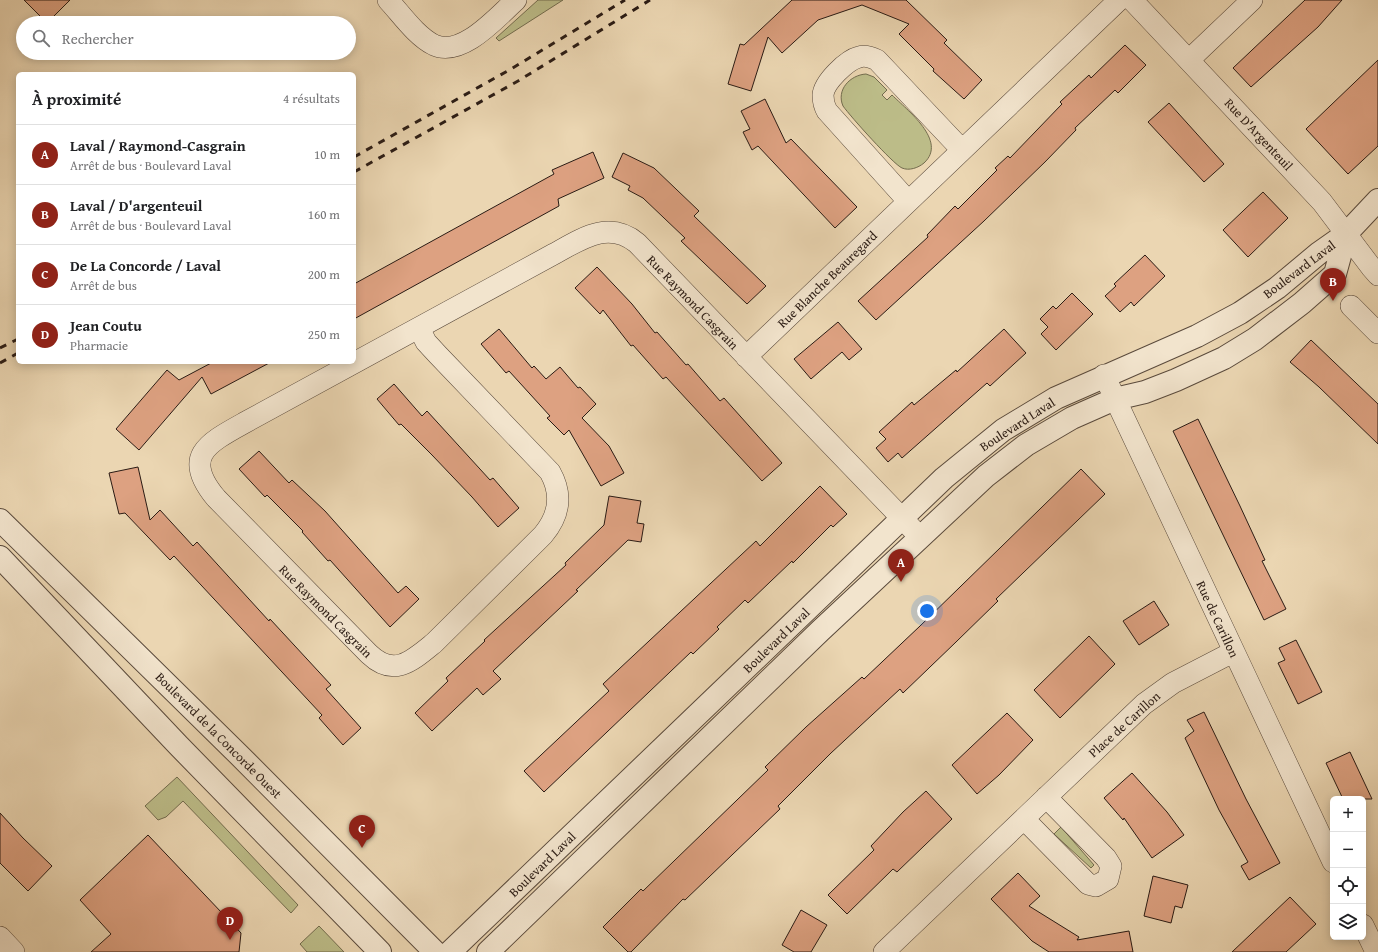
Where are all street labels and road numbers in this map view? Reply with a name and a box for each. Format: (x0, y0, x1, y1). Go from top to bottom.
street label: Rue D'Argenteuil (1220, 94, 1297, 175)
street label: Rue Blanche Beauregard (773, 226, 882, 332)
street label: Boulevard Laval (1260, 237, 1338, 301)
street label: Rue Raymond Casgrain (642, 251, 743, 354)
street label: Boulevard Laval (976, 393, 1059, 456)
street label: Rue Raymond Casgrain (275, 560, 377, 663)
street label: Rue de Carillon (1191, 578, 1244, 661)
street label: Boulevard Laval (739, 603, 814, 677)
street label: Boulevard de la Concorde Ouest (151, 668, 286, 803)
street label: Place de Carillon (1084, 686, 1165, 762)
street label: Boulevard Laval (505, 827, 580, 901)

